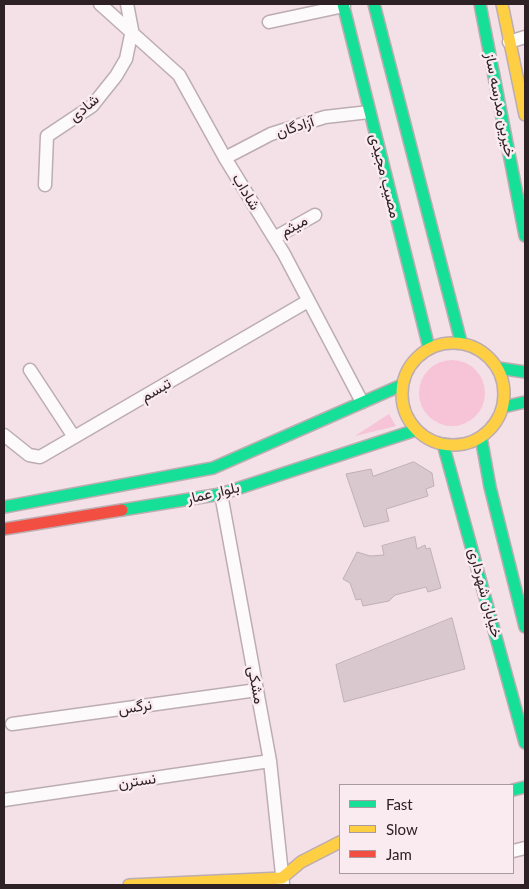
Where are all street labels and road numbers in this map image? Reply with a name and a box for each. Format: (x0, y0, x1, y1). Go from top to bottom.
street label: خیرین مدرسه ساز (481, 51, 519, 159)
street label: شادی (65, 90, 103, 126)
street label: آزادگان (274, 112, 316, 142)
street label: مصیب مجیدی (366, 132, 404, 220)
street label: شاداب (228, 170, 264, 214)
street label: میثم (277, 211, 311, 241)
street label: تبسم (138, 374, 174, 406)
street label: بلوار عمار (185, 478, 241, 508)
street label: خیابان شهرداری (464, 546, 506, 640)
street label: مشکی (244, 665, 268, 705)
street label: نرگس (117, 696, 153, 718)
street label: نسترن (117, 769, 157, 793)

